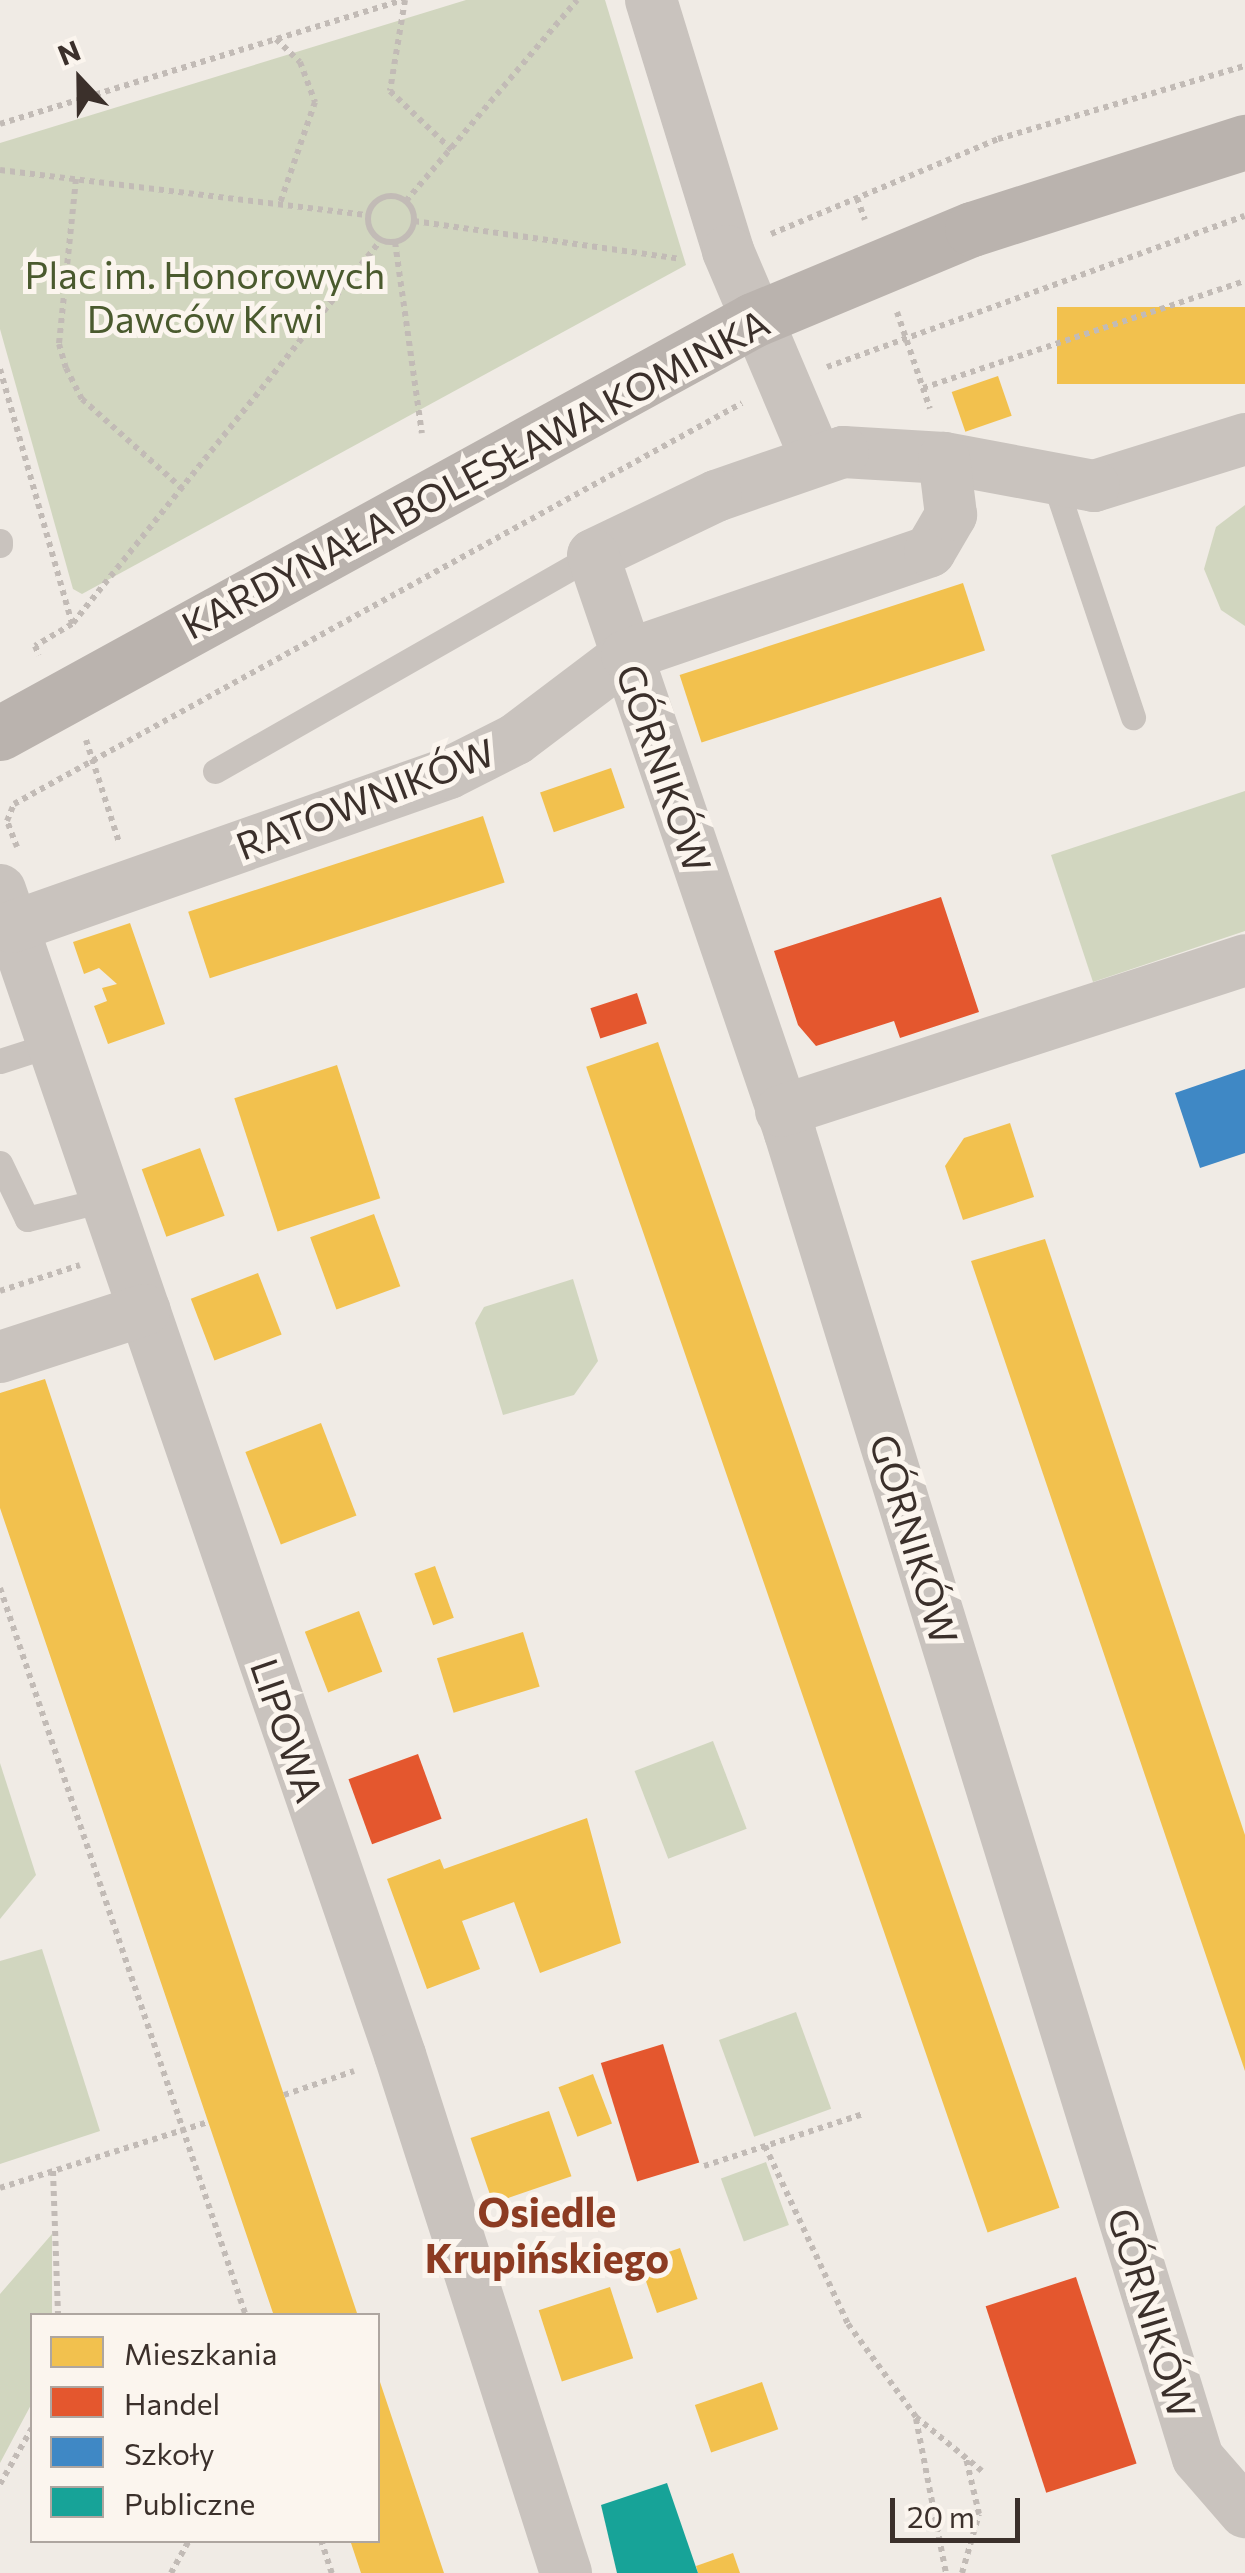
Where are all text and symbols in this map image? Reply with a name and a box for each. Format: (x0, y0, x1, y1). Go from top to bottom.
north arrow (30, 30, 130, 130)
text: N (53, 32, 85, 72)
park label: Plac im. Honorowych Dawców Krwi (25, 251, 385, 340)
street label: KARDYNAŁA BOLESŁAWA KOMINKA (174, 298, 776, 648)
street label: GÓRNIKÓW (608, 658, 722, 878)
street label: RATOWNIKÓW (229, 728, 501, 868)
street label: GÓRNIKÓW (861, 1429, 969, 1649)
street label: LIPOWA (242, 1652, 334, 1808)
district label: Osiedle Krupińskiego (425, 2187, 669, 2281)
street label: GÓRNIKÓW (1099, 2203, 1207, 2423)
legend (30, 2313, 380, 2543)
text: Mieszkania (124, 2334, 277, 2371)
text: Handel (124, 2384, 220, 2421)
text: Szkoły (124, 2434, 215, 2471)
scale bar (895, 2478, 1025, 2540)
text: Publiczne (124, 2484, 255, 2521)
text: 20 m (907, 2497, 975, 2534)

